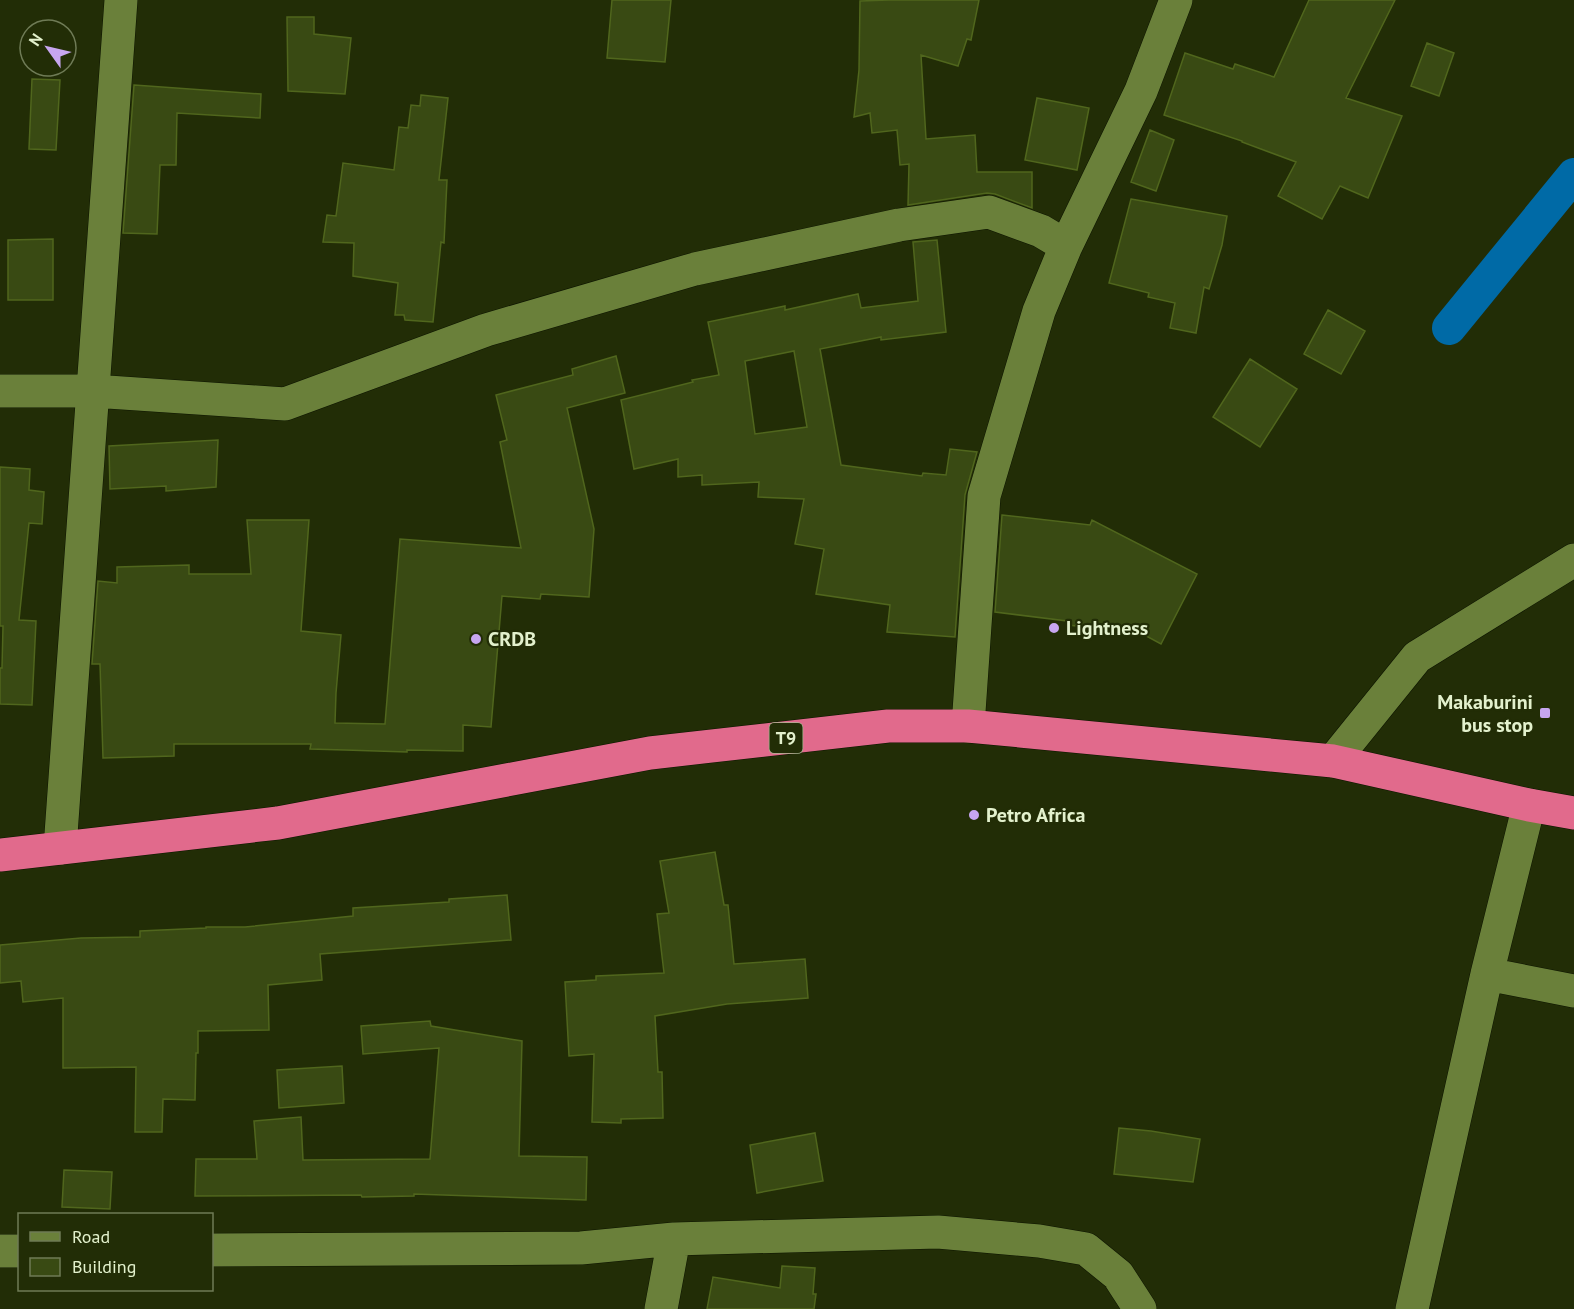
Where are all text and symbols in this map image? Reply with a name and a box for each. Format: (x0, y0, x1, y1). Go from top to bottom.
north arrow (18, 18, 78, 78)
text: N (24, 30, 47, 50)
place label: Lightness (1066, 615, 1148, 641)
marker: Lightness (1047, 621, 1061, 635)
place label: CRDB (488, 626, 536, 652)
marker: CRDB (469, 632, 483, 646)
place label: Makaburini bus stop (1437, 689, 1533, 738)
marker: Makaburini bus stop (1538, 706, 1552, 720)
road number: T9 (770, 723, 802, 753)
place label: Petro Africa (986, 802, 1085, 828)
marker: Petro Africa (967, 808, 981, 822)
legend (18, 1213, 213, 1291)
text: Road (72, 1225, 110, 1248)
text: Building (72, 1255, 136, 1278)

